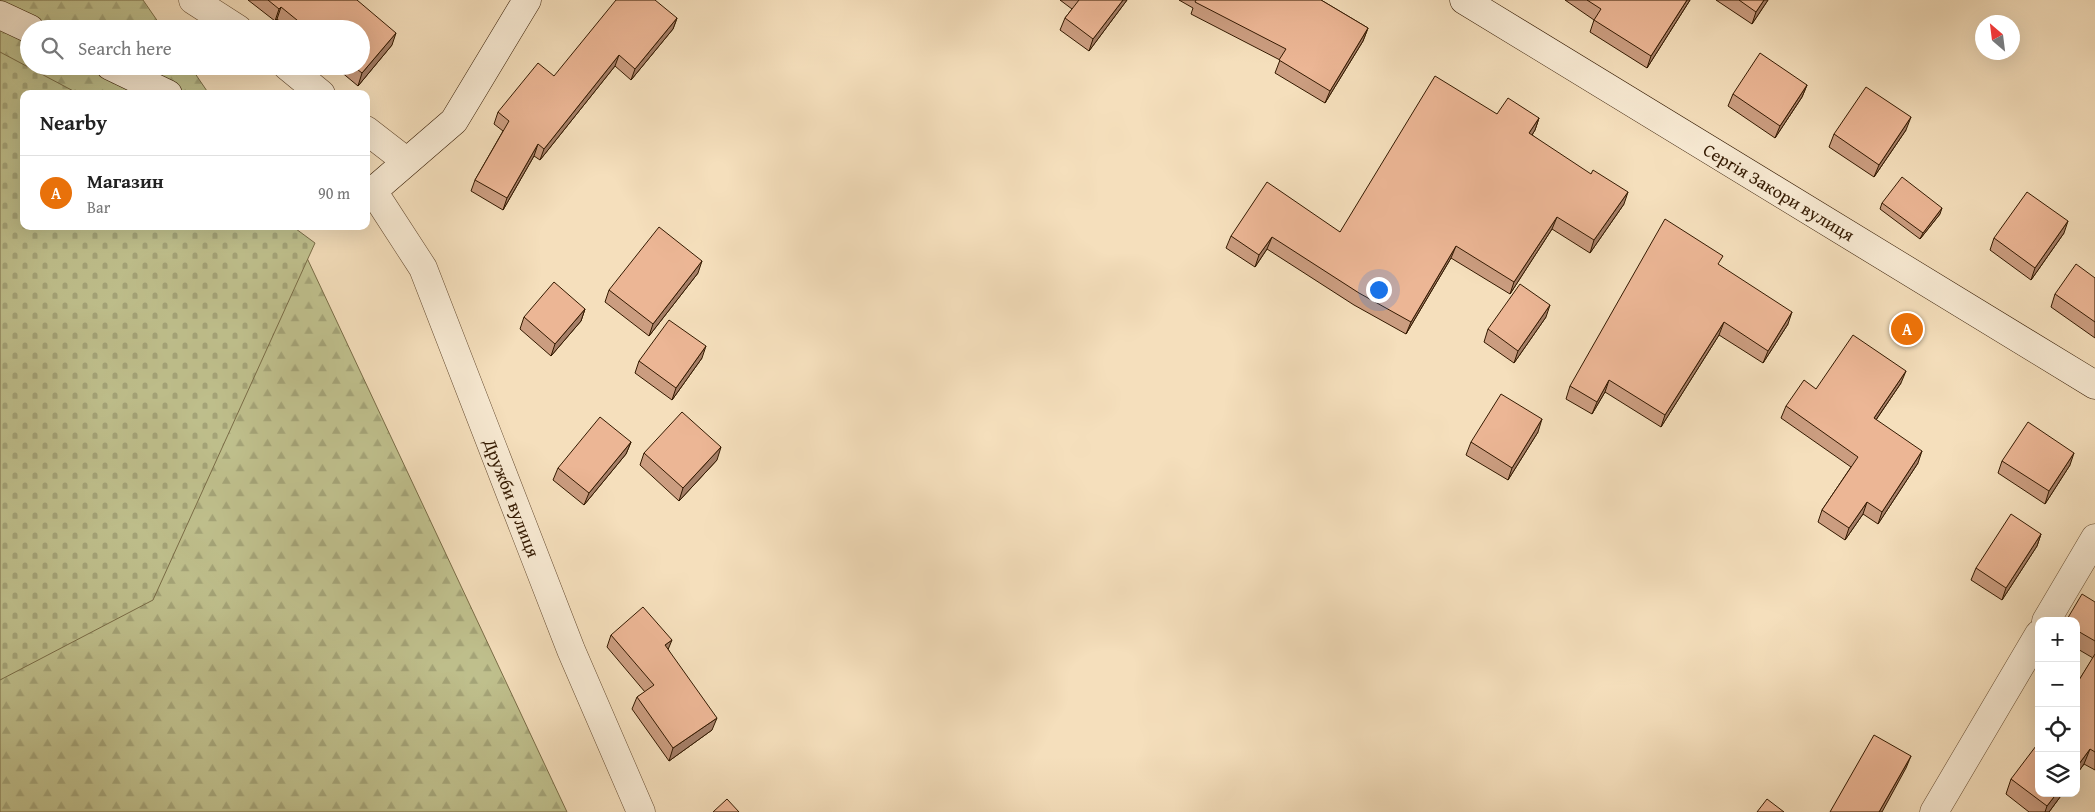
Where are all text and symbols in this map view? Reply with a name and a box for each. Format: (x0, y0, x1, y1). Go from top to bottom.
north arrow (1975, 15, 2020, 60)
search box (20, 20, 370, 75)
icon: search (38, 34, 66, 62)
text: Search here (78, 34, 172, 62)
text: Nearby (40, 107, 107, 138)
street label: Сергія Закори вулиця (1698, 136, 1860, 248)
text: Магазин (87, 167, 164, 195)
text: A (51, 181, 61, 205)
text: 90 m (318, 181, 350, 205)
text: Bar (87, 195, 110, 219)
your location (1366, 277, 1392, 303)
pin: A (1891, 310, 1923, 348)
street label: Дружби вулиця (477, 434, 547, 561)
map controls (2035, 617, 2080, 797)
button: + (2035, 617, 2080, 662)
button: − (2035, 662, 2080, 707)
button: locate (2035, 707, 2080, 752)
button: layers (2035, 752, 2080, 797)

